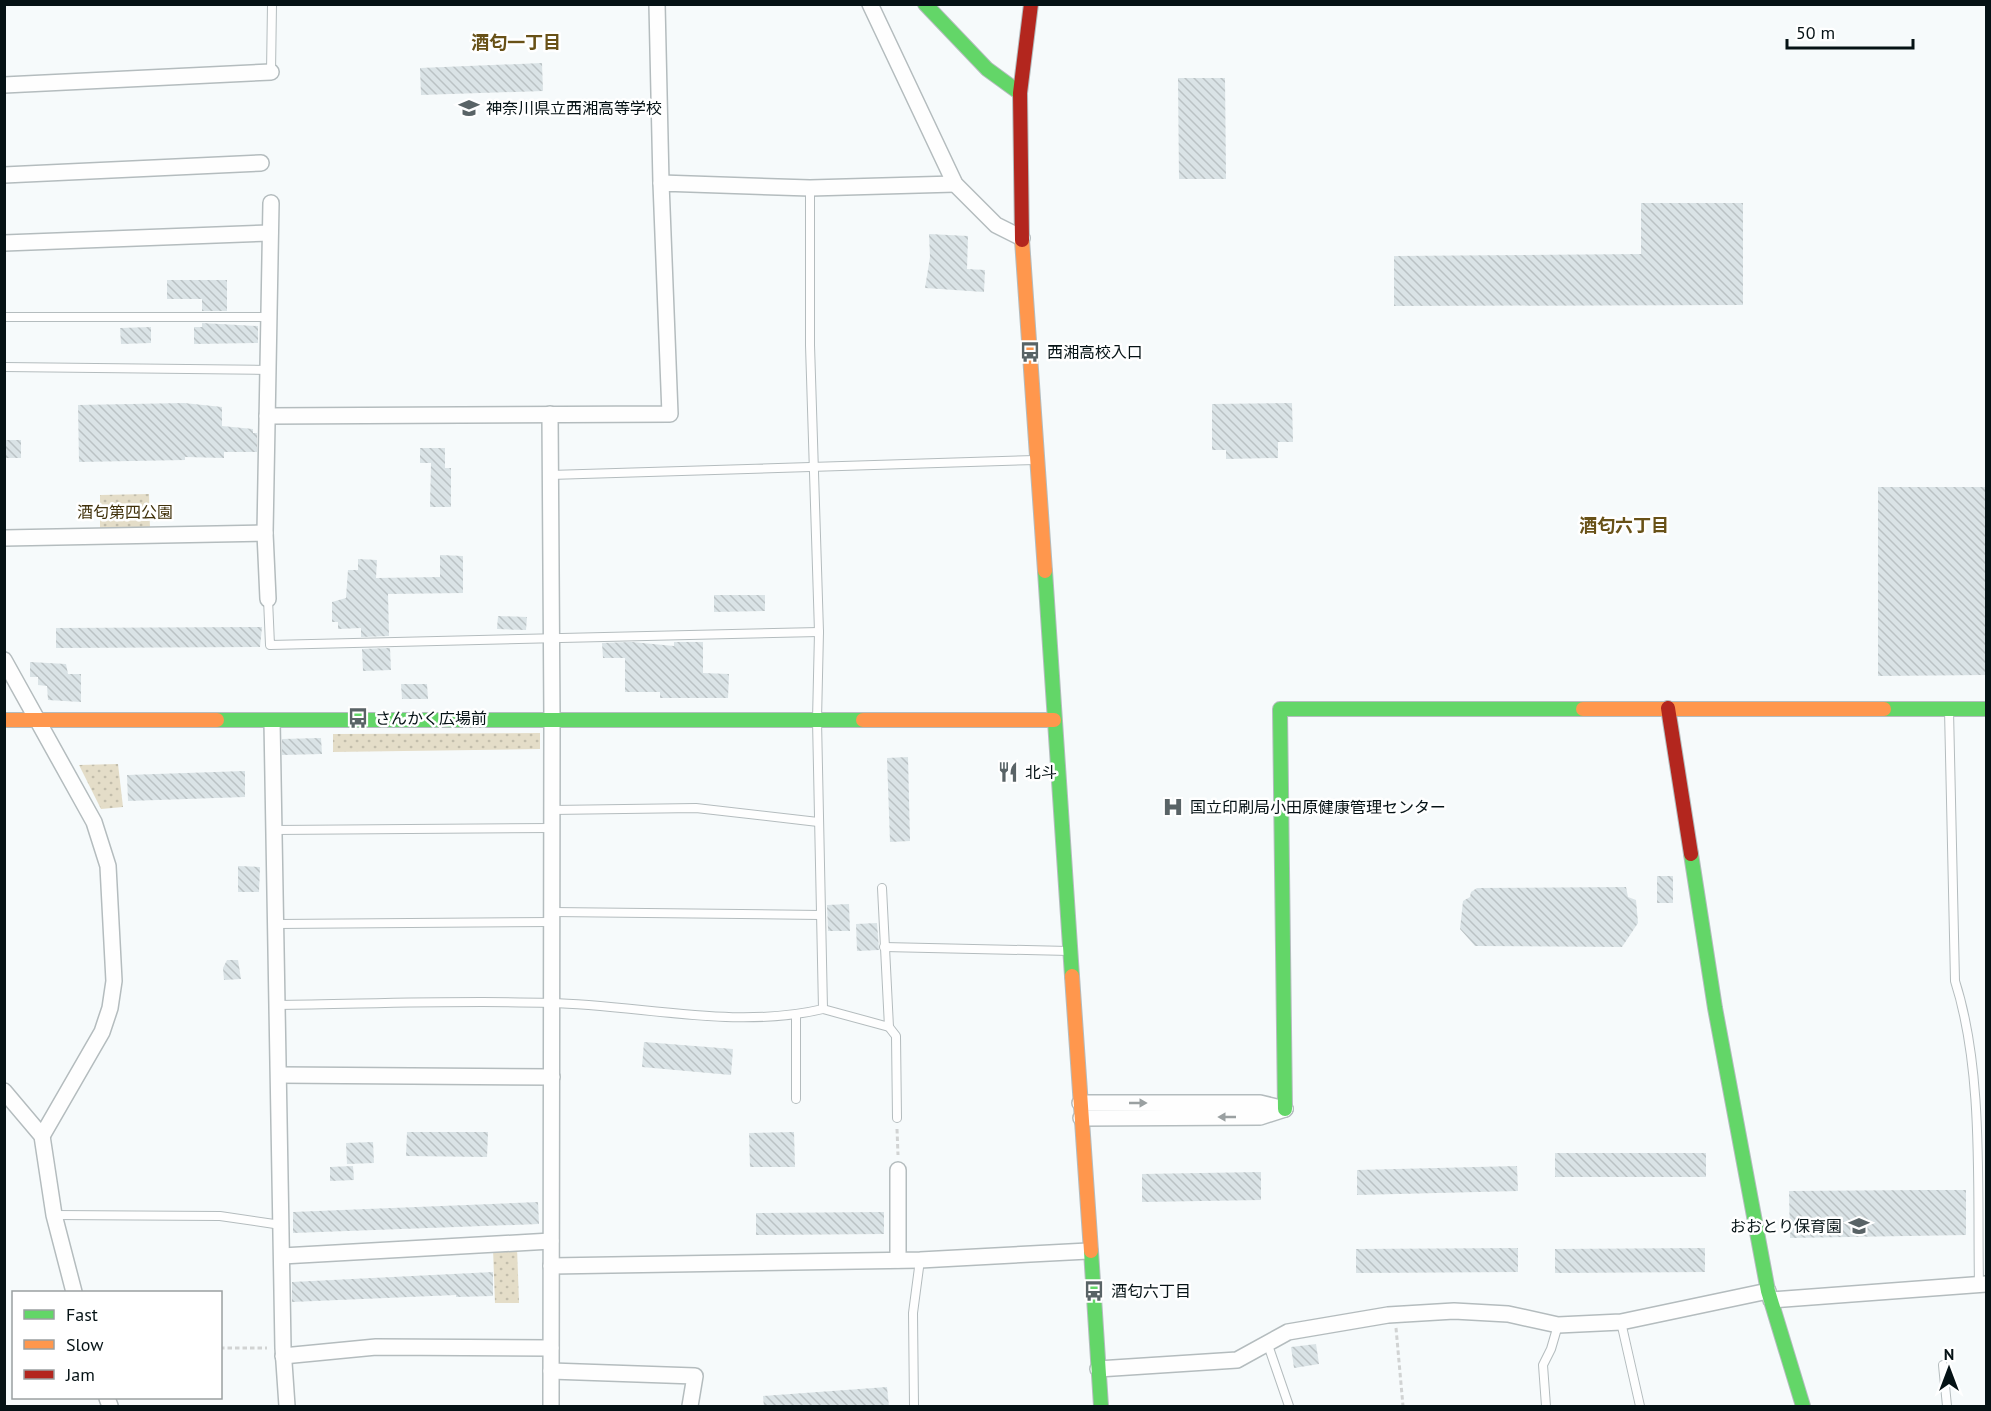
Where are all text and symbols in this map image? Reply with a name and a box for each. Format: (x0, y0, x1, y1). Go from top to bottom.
scale bar (1787, 12, 1913, 50)
text: 50 m (1796, 21, 1835, 44)
district label: 酒匂一丁目 (471, 31, 561, 54)
school or university icon: 神奈川県立西湘高等学校 (457, 96, 481, 120)
place label: 神奈川県立西湘高等学校 (486, 98, 662, 118)
bus stop icon: 西湘高校入口 (1018, 340, 1042, 364)
place label: 西湘高校入口 (1047, 342, 1143, 362)
park label: 酒匂第四公園 (77, 502, 173, 522)
district label: 酒匂六丁目 (1579, 514, 1669, 537)
bus stop icon: さんかく広場前 (346, 706, 370, 730)
place label: さんかく広場前 (375, 708, 487, 728)
restaurant icon: 北斗 (996, 760, 1020, 784)
place label: 北斗 (1025, 762, 1057, 782)
hospital icon: 国立印刷局小田原健康管理センター (1161, 795, 1185, 819)
place label: 国立印刷局小田原健康管理センター (1190, 797, 1446, 817)
one-way arrow (1129, 1098, 1148, 1108)
one-way arrow (1218, 1112, 1237, 1122)
school or university icon: おおとり保育園 (1847, 1214, 1871, 1238)
place label: おおとり保育園 (1730, 1216, 1842, 1236)
bus stop icon: 酒匂六丁目 (1082, 1279, 1106, 1303)
place label: 酒匂六丁目 (1111, 1281, 1191, 1301)
legend (12, 1291, 222, 1399)
text: Fast (66, 1303, 98, 1326)
text: Slow (66, 1333, 104, 1356)
north arrow (1919, 1339, 1979, 1399)
text: N (1944, 1344, 1954, 1364)
text: Jam (65, 1363, 95, 1386)

